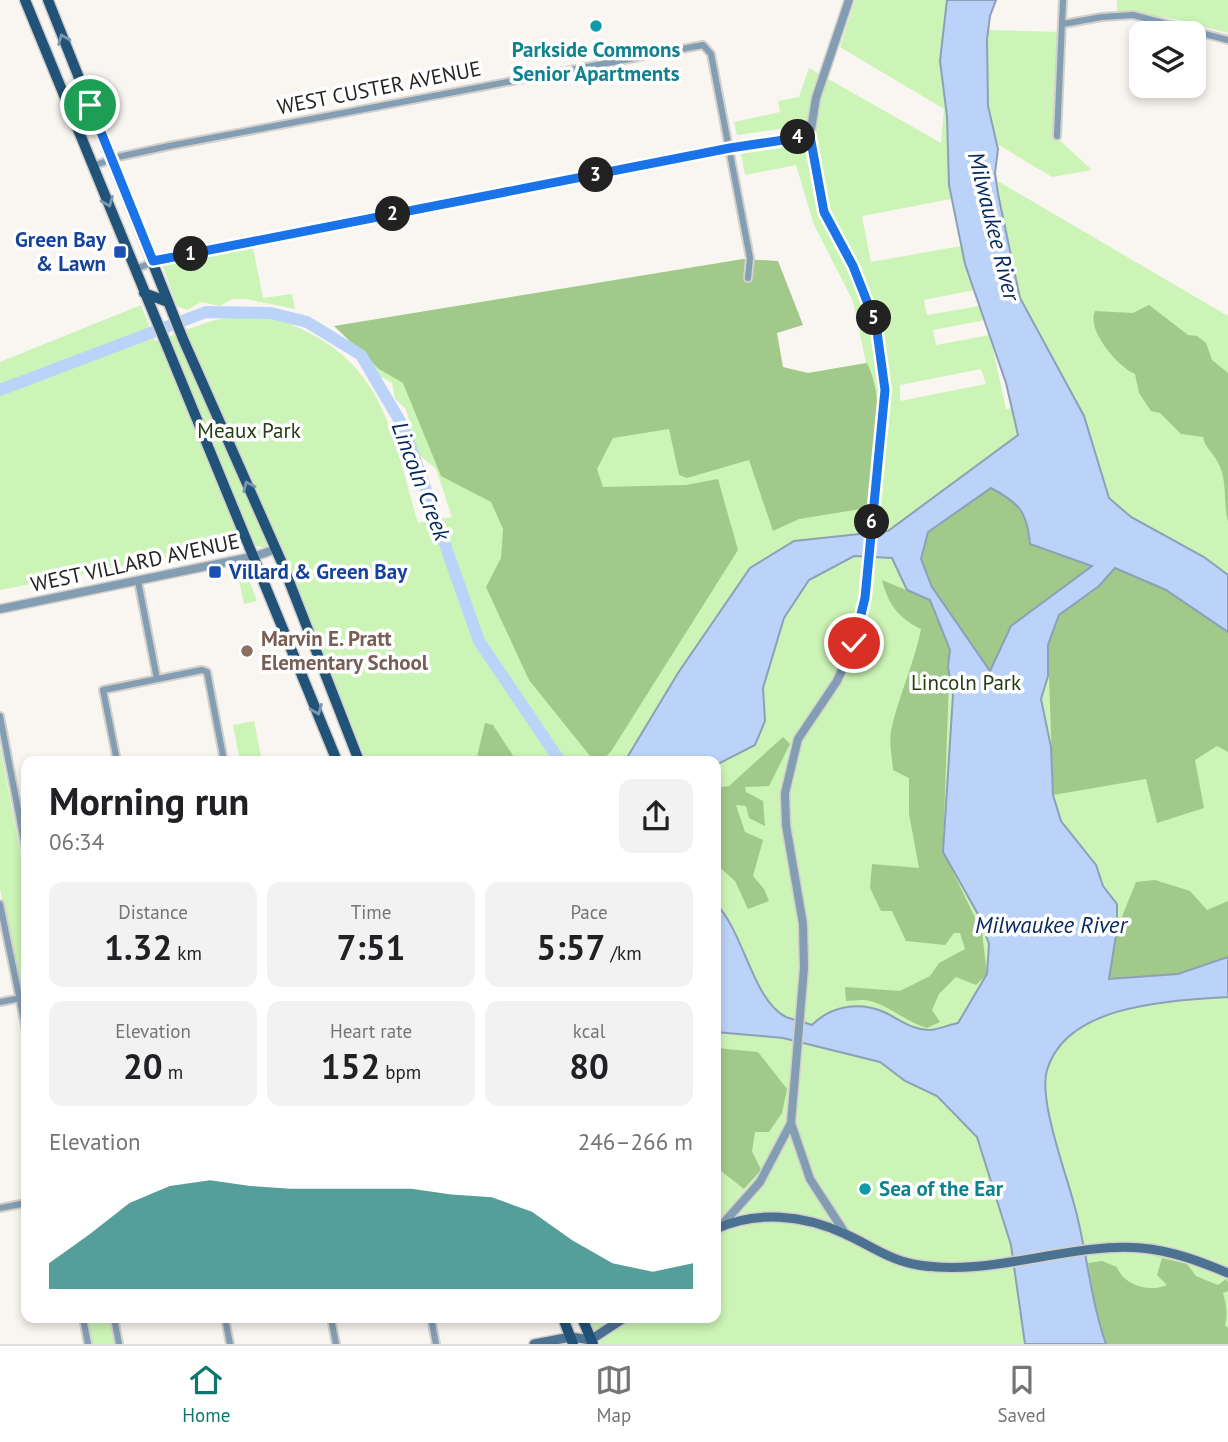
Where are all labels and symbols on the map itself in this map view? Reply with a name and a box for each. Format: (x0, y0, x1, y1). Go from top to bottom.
marker: Parkside Commons Senior Apartments (588, 18, 604, 34)
one-way arrow (58, 33, 72, 45)
place label: Parkside Commons Senior Apartments (512, 36, 680, 87)
street label: WEST CUSTER AVENUE (275, 55, 483, 121)
pin (60, 75, 120, 135)
pin: 4 (780, 120, 816, 154)
water label: Milwaukee River (962, 149, 1027, 305)
pin: 3 (578, 158, 614, 192)
one-way arrow (99, 195, 113, 207)
pin: 2 (376, 196, 410, 232)
place label: Green Bay & Lawn (15, 226, 107, 277)
pin: 1 (174, 236, 208, 272)
marker: Green Bay & Lawn (112, 244, 128, 260)
pin: 5 (856, 300, 892, 336)
park label: Meaux Park (197, 417, 301, 444)
water label: Lincoln Creek (386, 417, 458, 546)
one-way arrow (242, 481, 256, 493)
pin: 6 (854, 504, 890, 540)
street label: WEST VILLARD AVENUE (28, 527, 242, 598)
place label: Villard & Green Bay (228, 558, 408, 585)
marker: Villard & Green Bay (207, 564, 223, 580)
pin (824, 613, 884, 673)
place label: Marvin E. Pratt Elementary School (261, 625, 429, 676)
marker: Marvin E. Pratt Elementary School (239, 643, 255, 659)
park label: Lincoln Park (911, 669, 1021, 696)
one-way arrow (309, 704, 323, 716)
water label: Milwaukee River (975, 910, 1129, 939)
place label: Sea of the Ear (879, 1175, 1004, 1202)
marker: Sea of the Ear (857, 1181, 873, 1197)

